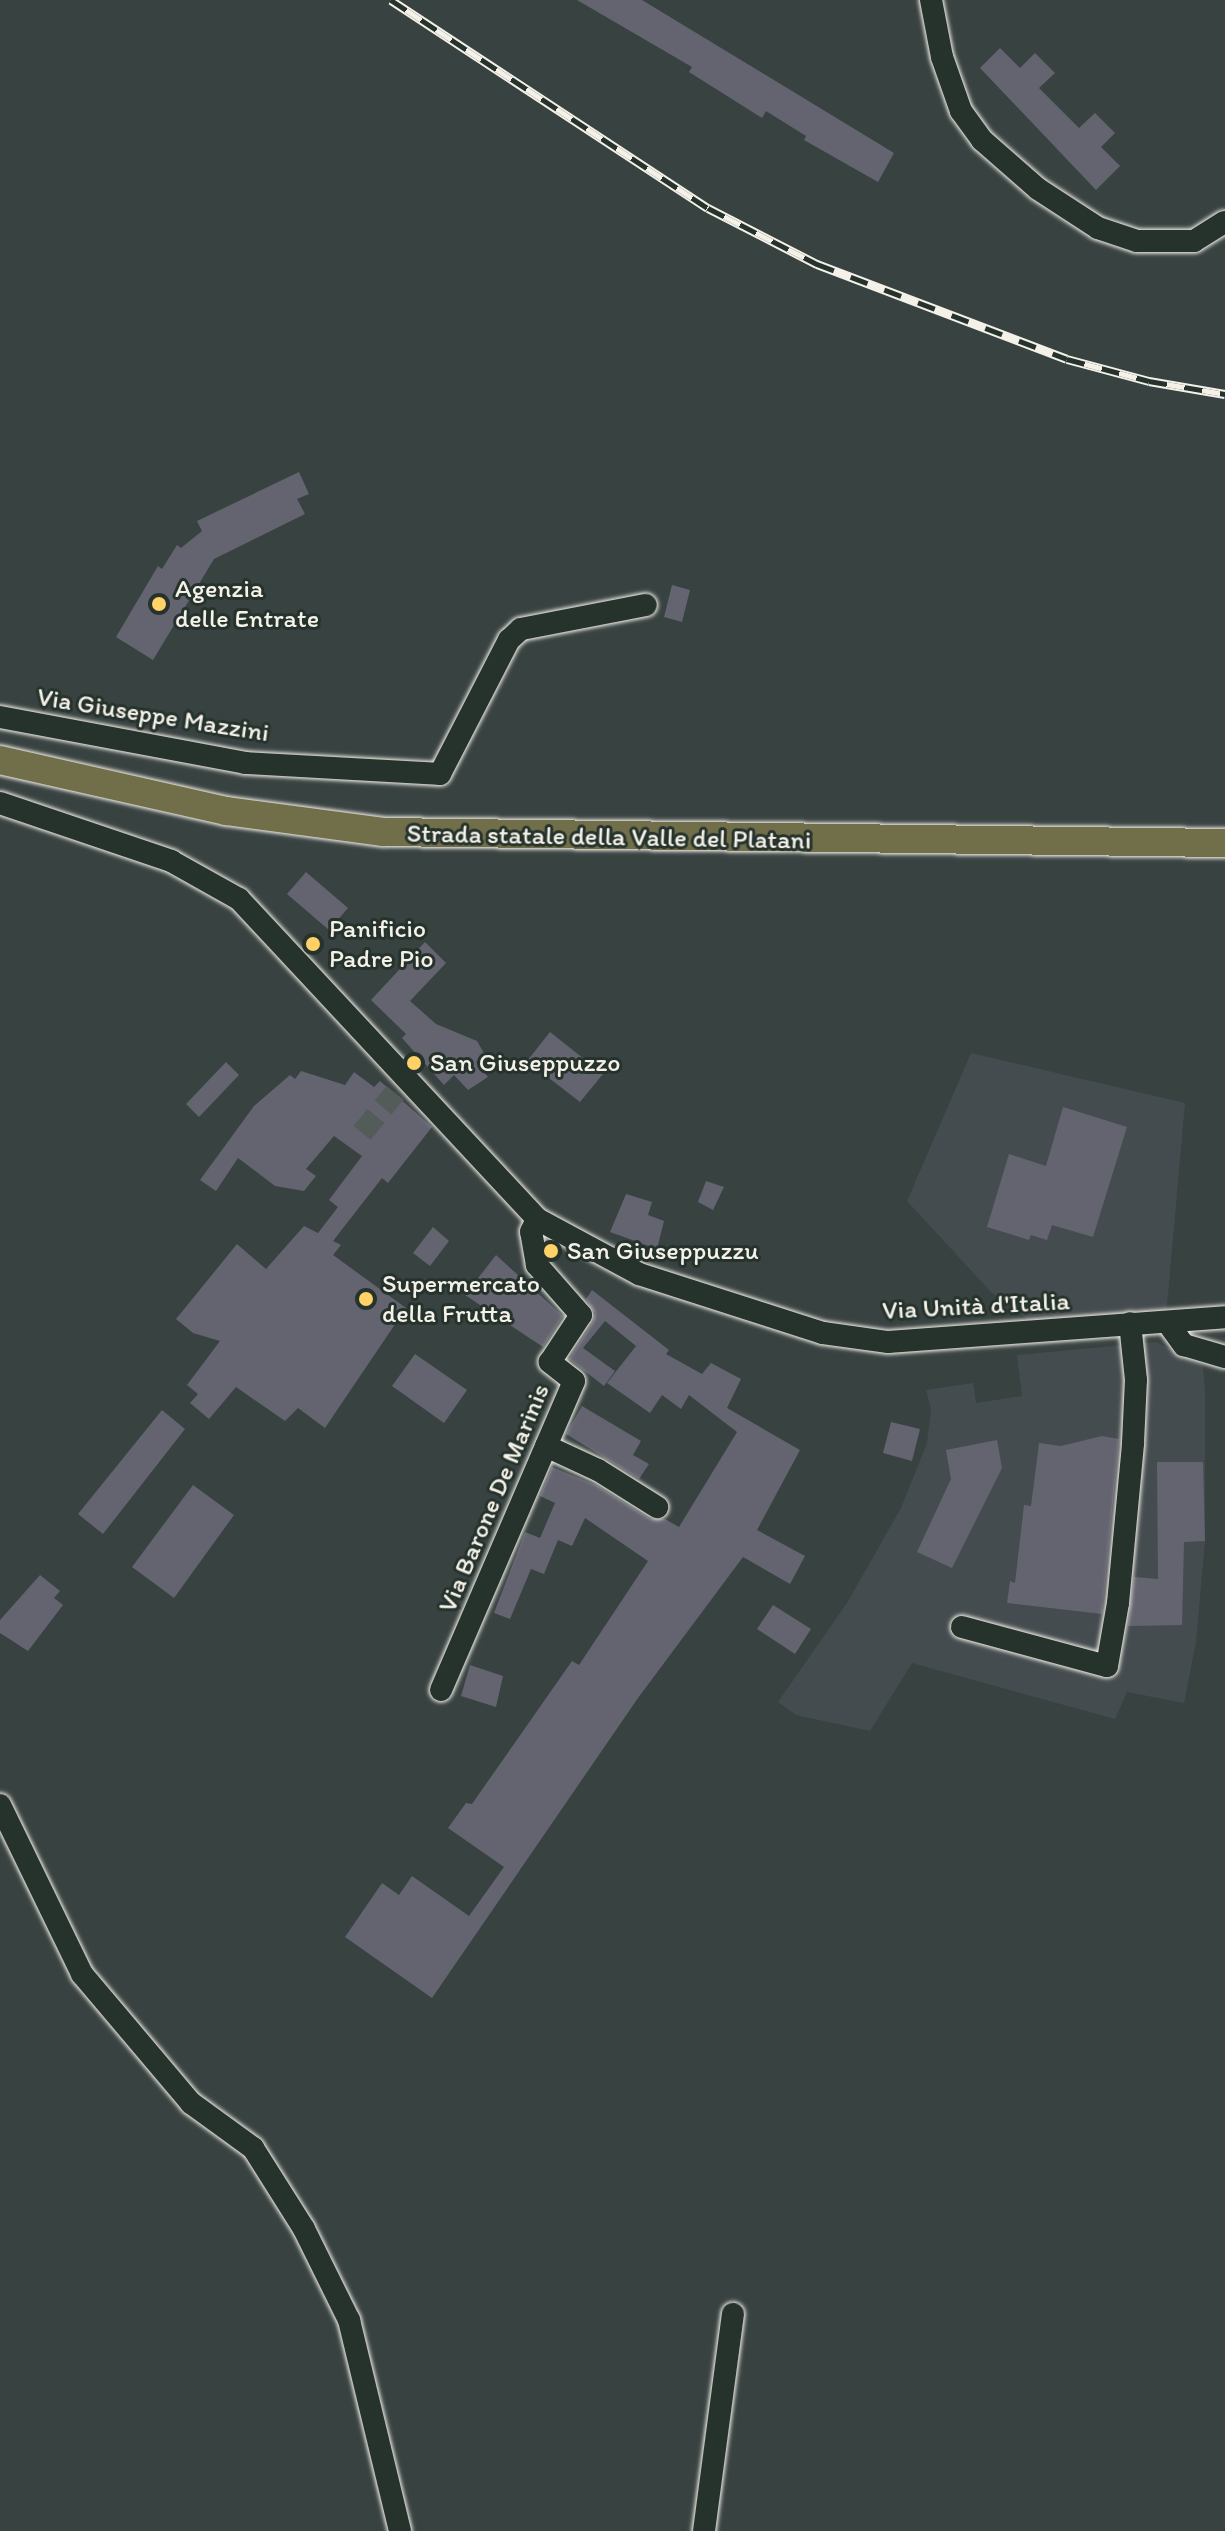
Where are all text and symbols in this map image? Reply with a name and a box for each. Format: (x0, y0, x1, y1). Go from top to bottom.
place label: Agenzia delle Entrate (175, 573, 319, 634)
marker: Agenzia delle Entrate (150, 595, 168, 613)
street label: Via Giuseppe Mazzini (35, 681, 271, 749)
street label: Strada statale della Valle del Platani (407, 818, 811, 856)
place label: Panificio Padre Pio (329, 913, 434, 974)
marker: Panificio Padre Pio (304, 935, 322, 953)
place label: San Giuseppuzzo (430, 1047, 620, 1079)
marker: San Giuseppuzzo (405, 1054, 423, 1072)
place label: San Giuseppuzzu (567, 1235, 758, 1267)
marker: San Giuseppuzzu (542, 1242, 560, 1260)
place label: Supermercato della Frutta (382, 1268, 540, 1330)
street label: Via Unità d'Italia (881, 1286, 1071, 1326)
marker: Supermercato della Frutta (357, 1290, 375, 1308)
street label: Via Barone De Marinis (432, 1379, 556, 1617)

